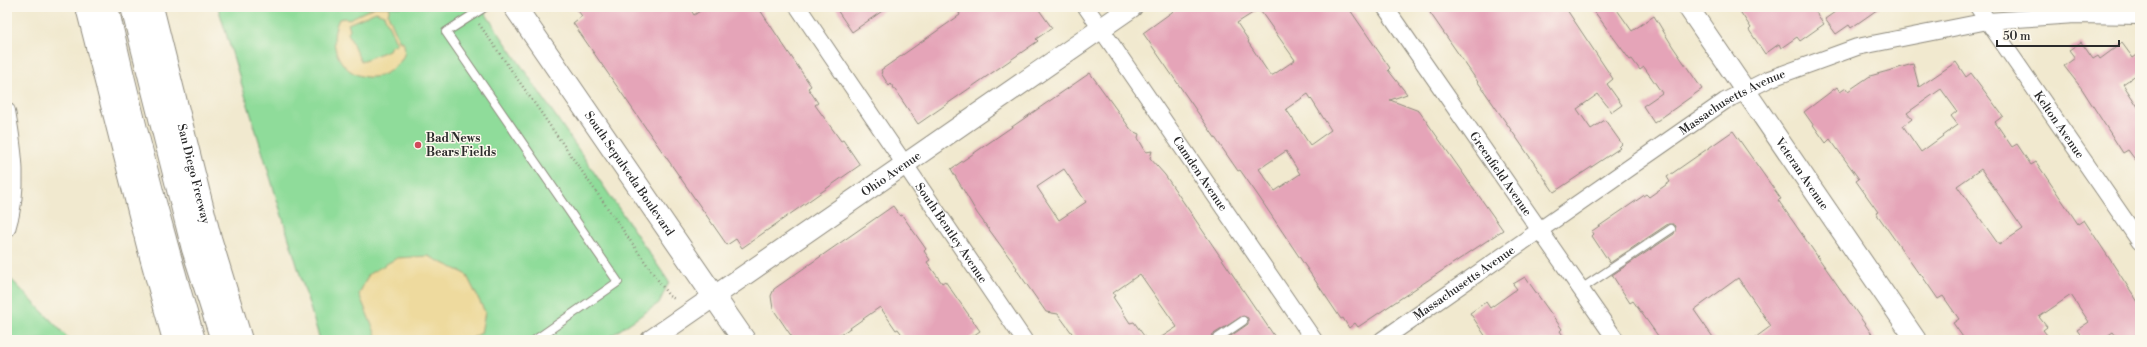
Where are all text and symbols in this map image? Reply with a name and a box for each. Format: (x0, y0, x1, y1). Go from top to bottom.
scale bar (1997, 22, 2119, 48)
text: 50 m (2003, 29, 2031, 44)
street label: Massachusetts Avenue (1676, 67, 1788, 139)
street label: Kelton Avenue (2030, 88, 2087, 162)
street label: South Sepulveda Boulevard (581, 109, 677, 239)
street label: San Diego Freeway (174, 122, 213, 226)
street label: Greenfield Avenue (1466, 129, 1535, 219)
place label: Bad News Bears Fields (426, 131, 496, 160)
street label: Camden Avenue (1169, 134, 1230, 214)
street label: Veteran Avenue (1771, 134, 1832, 213)
marker: Bad News Bears Fields (413, 140, 423, 150)
street label: Ohio Avenue (859, 148, 924, 200)
street label: South Bentley Avenue (912, 180, 990, 286)
street label: Massachusetts Avenue (1411, 243, 1518, 324)

